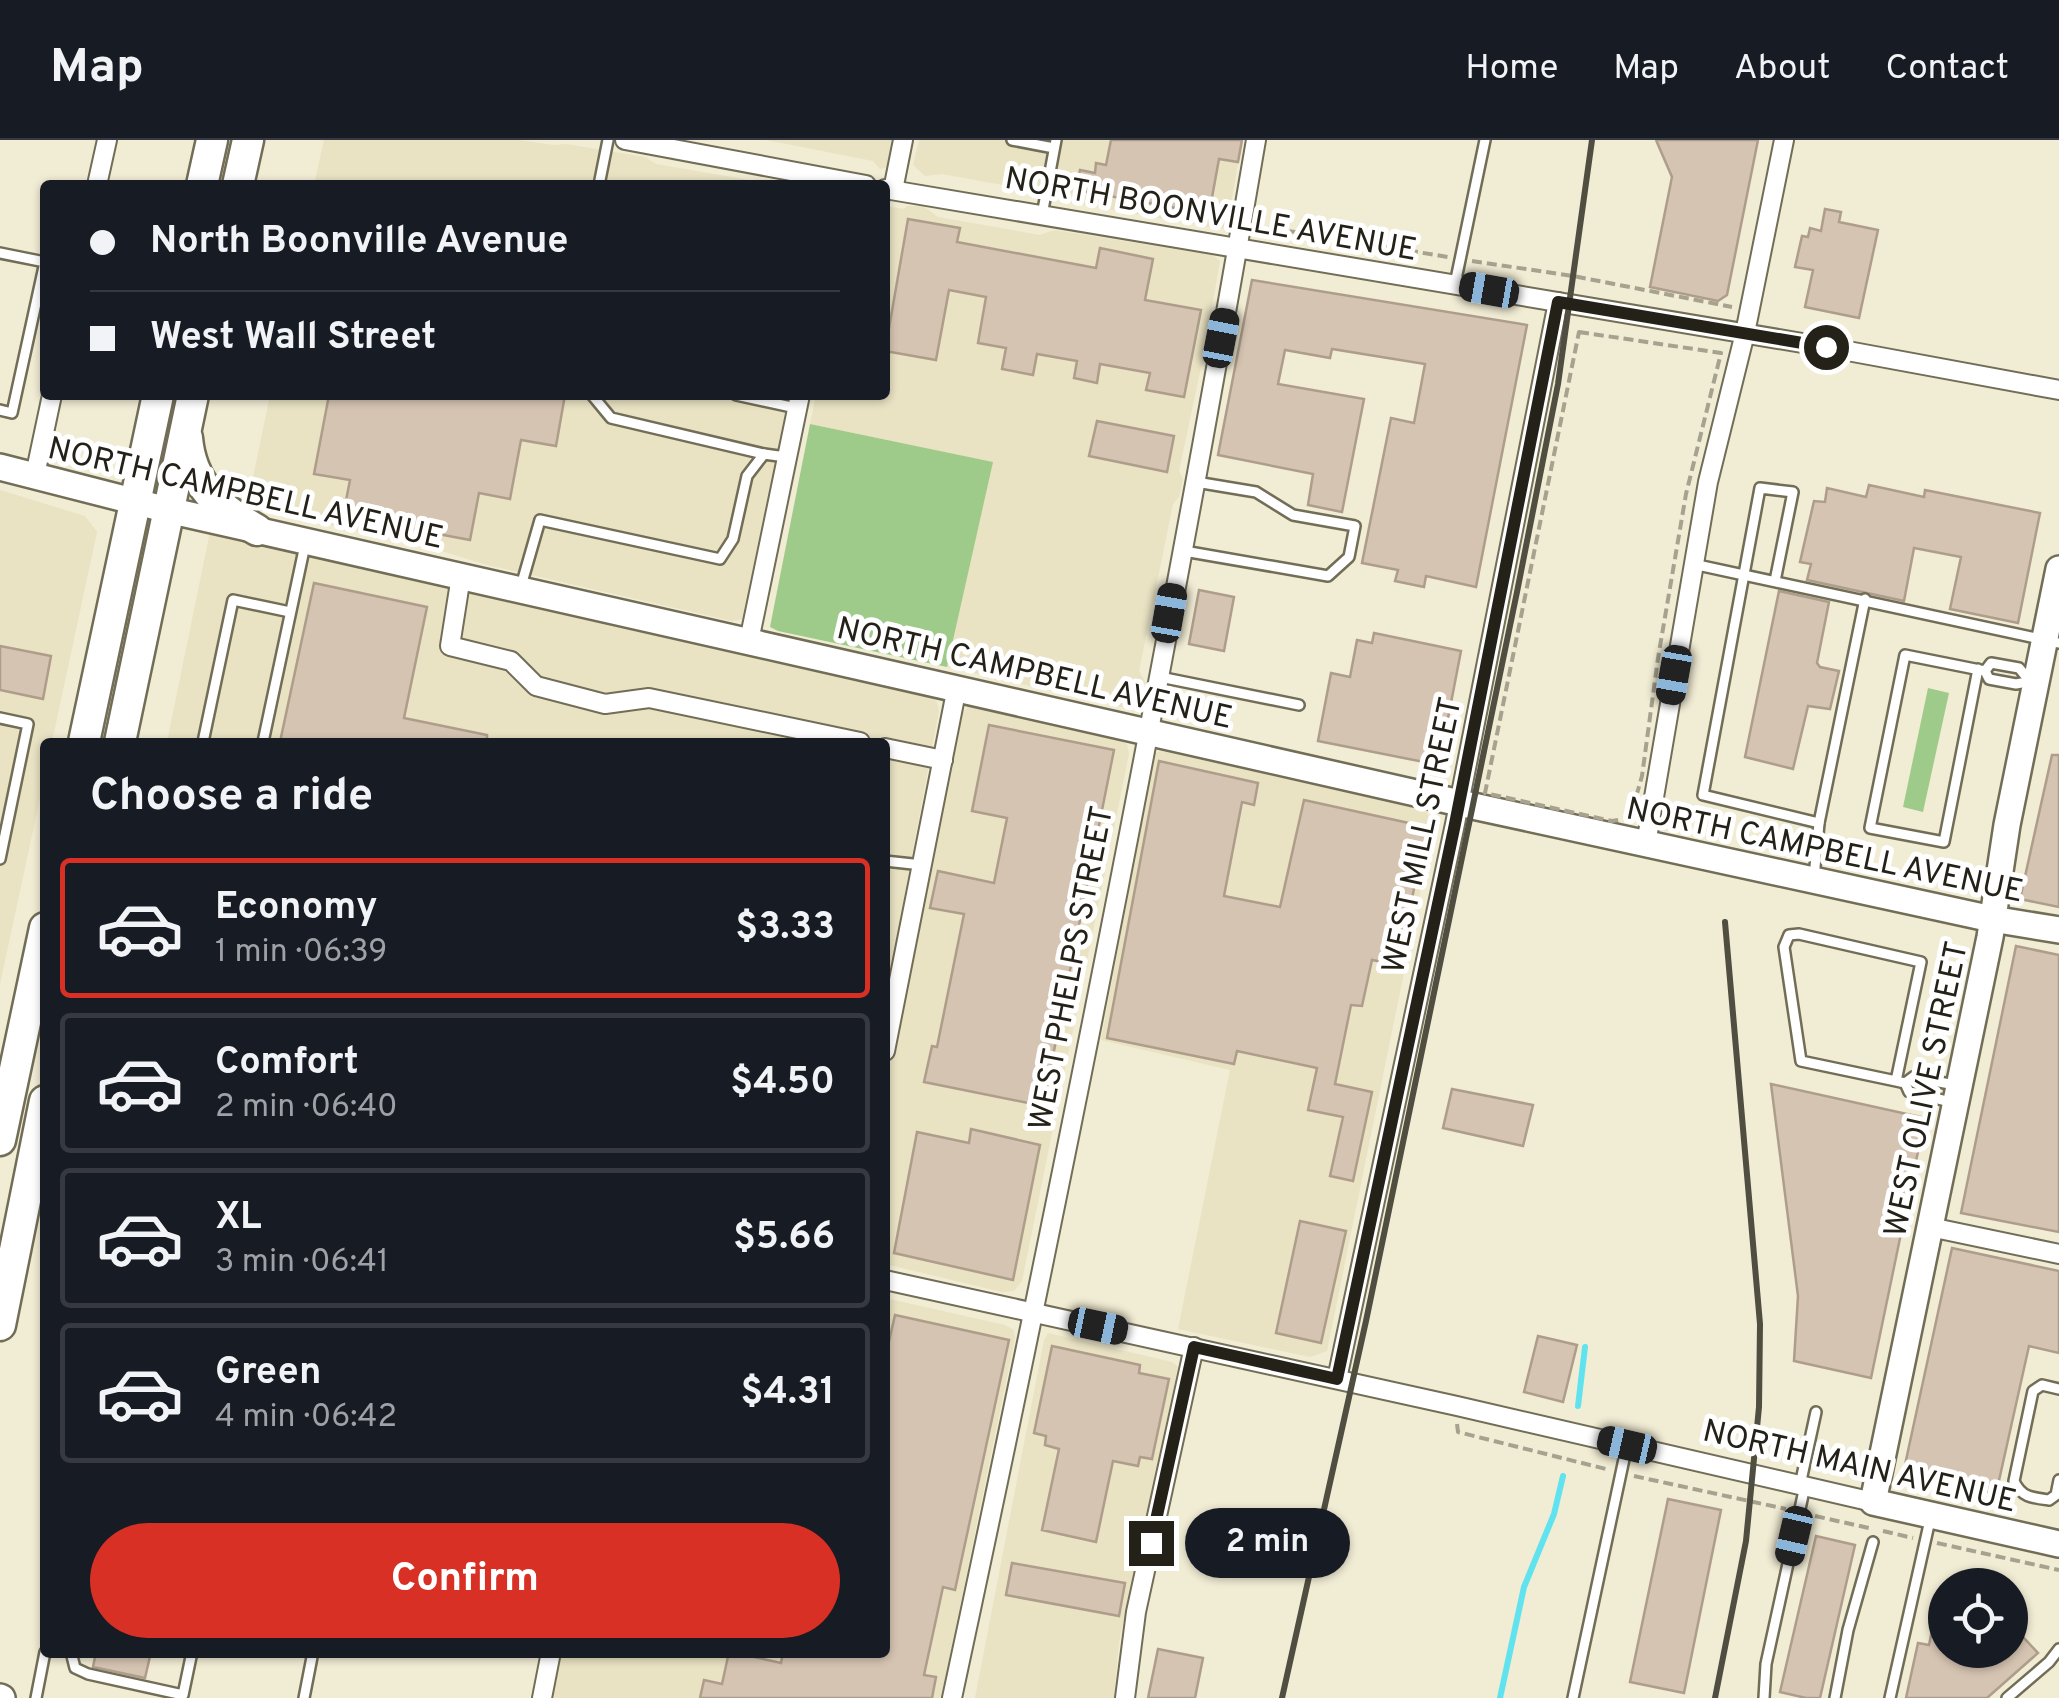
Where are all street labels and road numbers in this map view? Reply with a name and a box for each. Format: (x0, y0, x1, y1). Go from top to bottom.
street label: NORTH BOONVILLE AVENUE (1001, 160, 1420, 272)
street label: NORTH CAMPBELL AVENUE (44, 430, 447, 560)
street label: NORTH CAMPBELL AVENUE (833, 610, 1236, 740)
street label: WEST MILL STREET (1375, 694, 1473, 977)
street label: NORTH CAMPBELL AVENUE (1622, 790, 2027, 914)
street label: WEST PHELPS STREET (1022, 803, 1124, 1134)
street label: WEST OLIVE STREET (1877, 938, 1979, 1241)
street label: NORTH MAIN AVENUE (1699, 1412, 2020, 1523)

